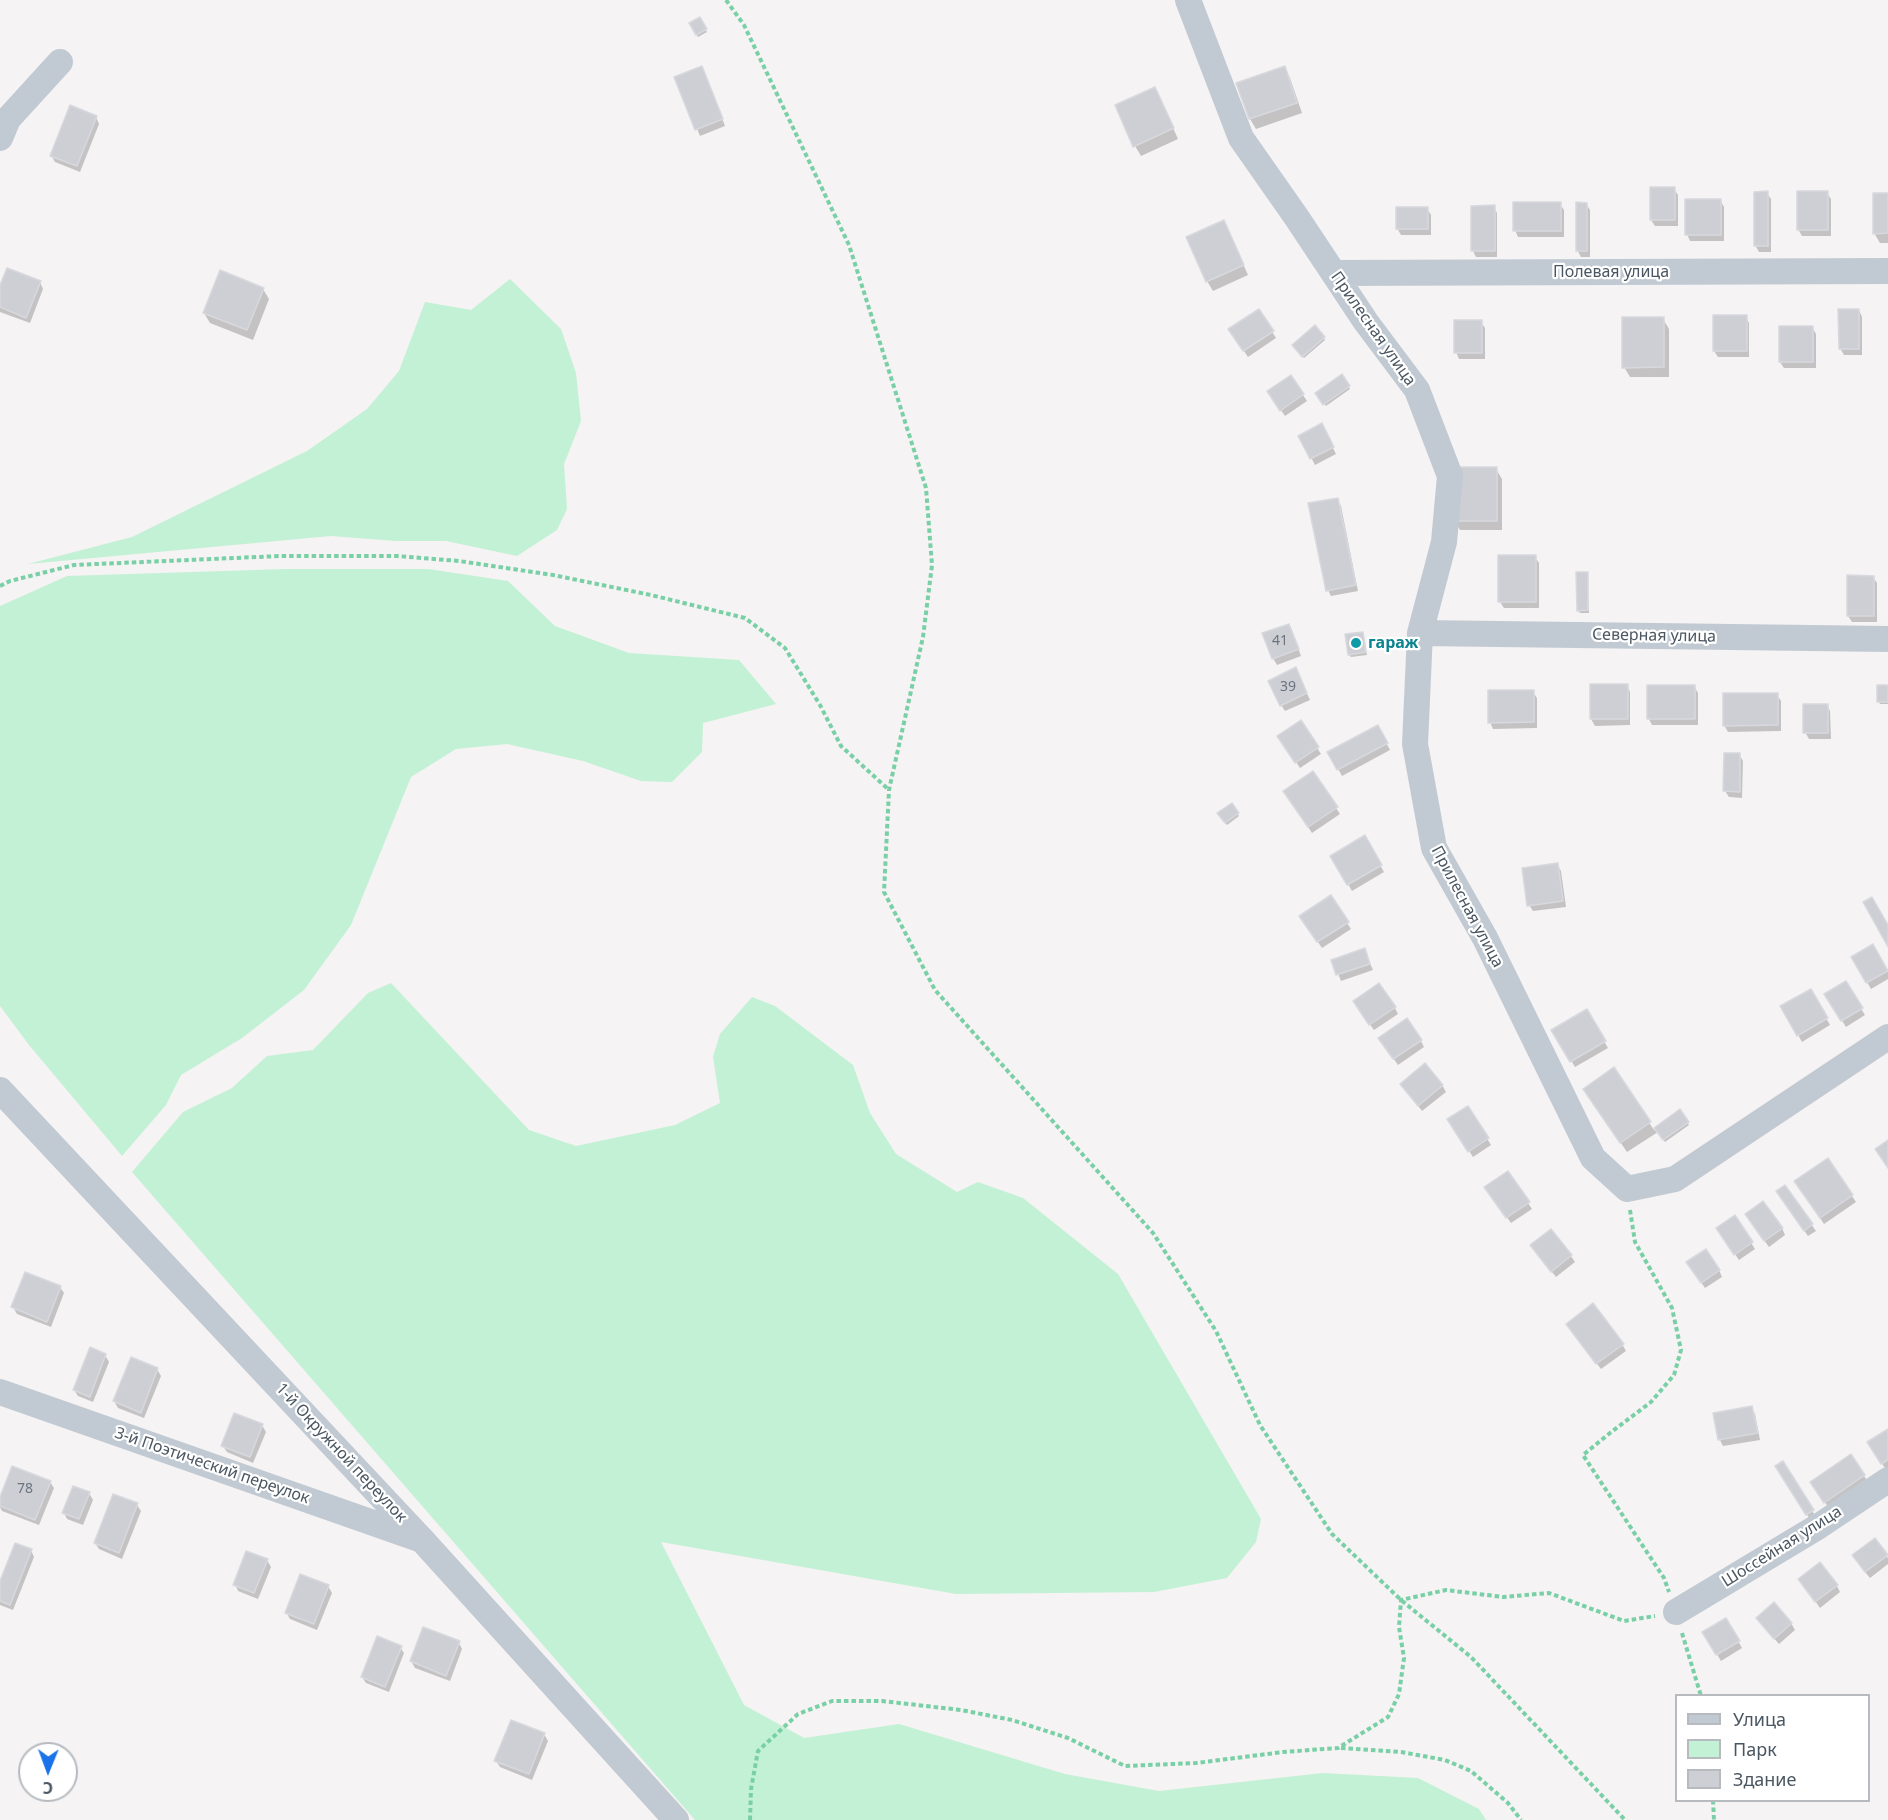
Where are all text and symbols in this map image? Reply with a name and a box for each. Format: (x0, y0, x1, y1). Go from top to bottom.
street label: Полевая улица (1553, 262, 1669, 282)
street label: Прилесная улица (1326, 268, 1420, 390)
street label: Северная улица (1592, 625, 1716, 647)
house number: 41 (1272, 633, 1288, 649)
place label: гараж (1368, 633, 1418, 653)
marker: гараж (1349, 636, 1363, 650)
house number: 39 (1280, 679, 1296, 695)
street label: Прилесная улица (1427, 843, 1507, 971)
street label: 1-й Окружной переулок (271, 1379, 411, 1527)
street label: 3-й Поэтический переулок (112, 1424, 312, 1508)
house number: 78 (17, 1481, 33, 1497)
street label: Шоссейная улица (1719, 1502, 1845, 1592)
legend (1675, 1694, 1870, 1802)
text: Улица (1733, 1707, 1786, 1731)
text: Парк (1733, 1737, 1777, 1761)
north arrow (18, 1742, 78, 1802)
text: Здание (1733, 1767, 1796, 1791)
text: С (42, 1777, 53, 1799)

